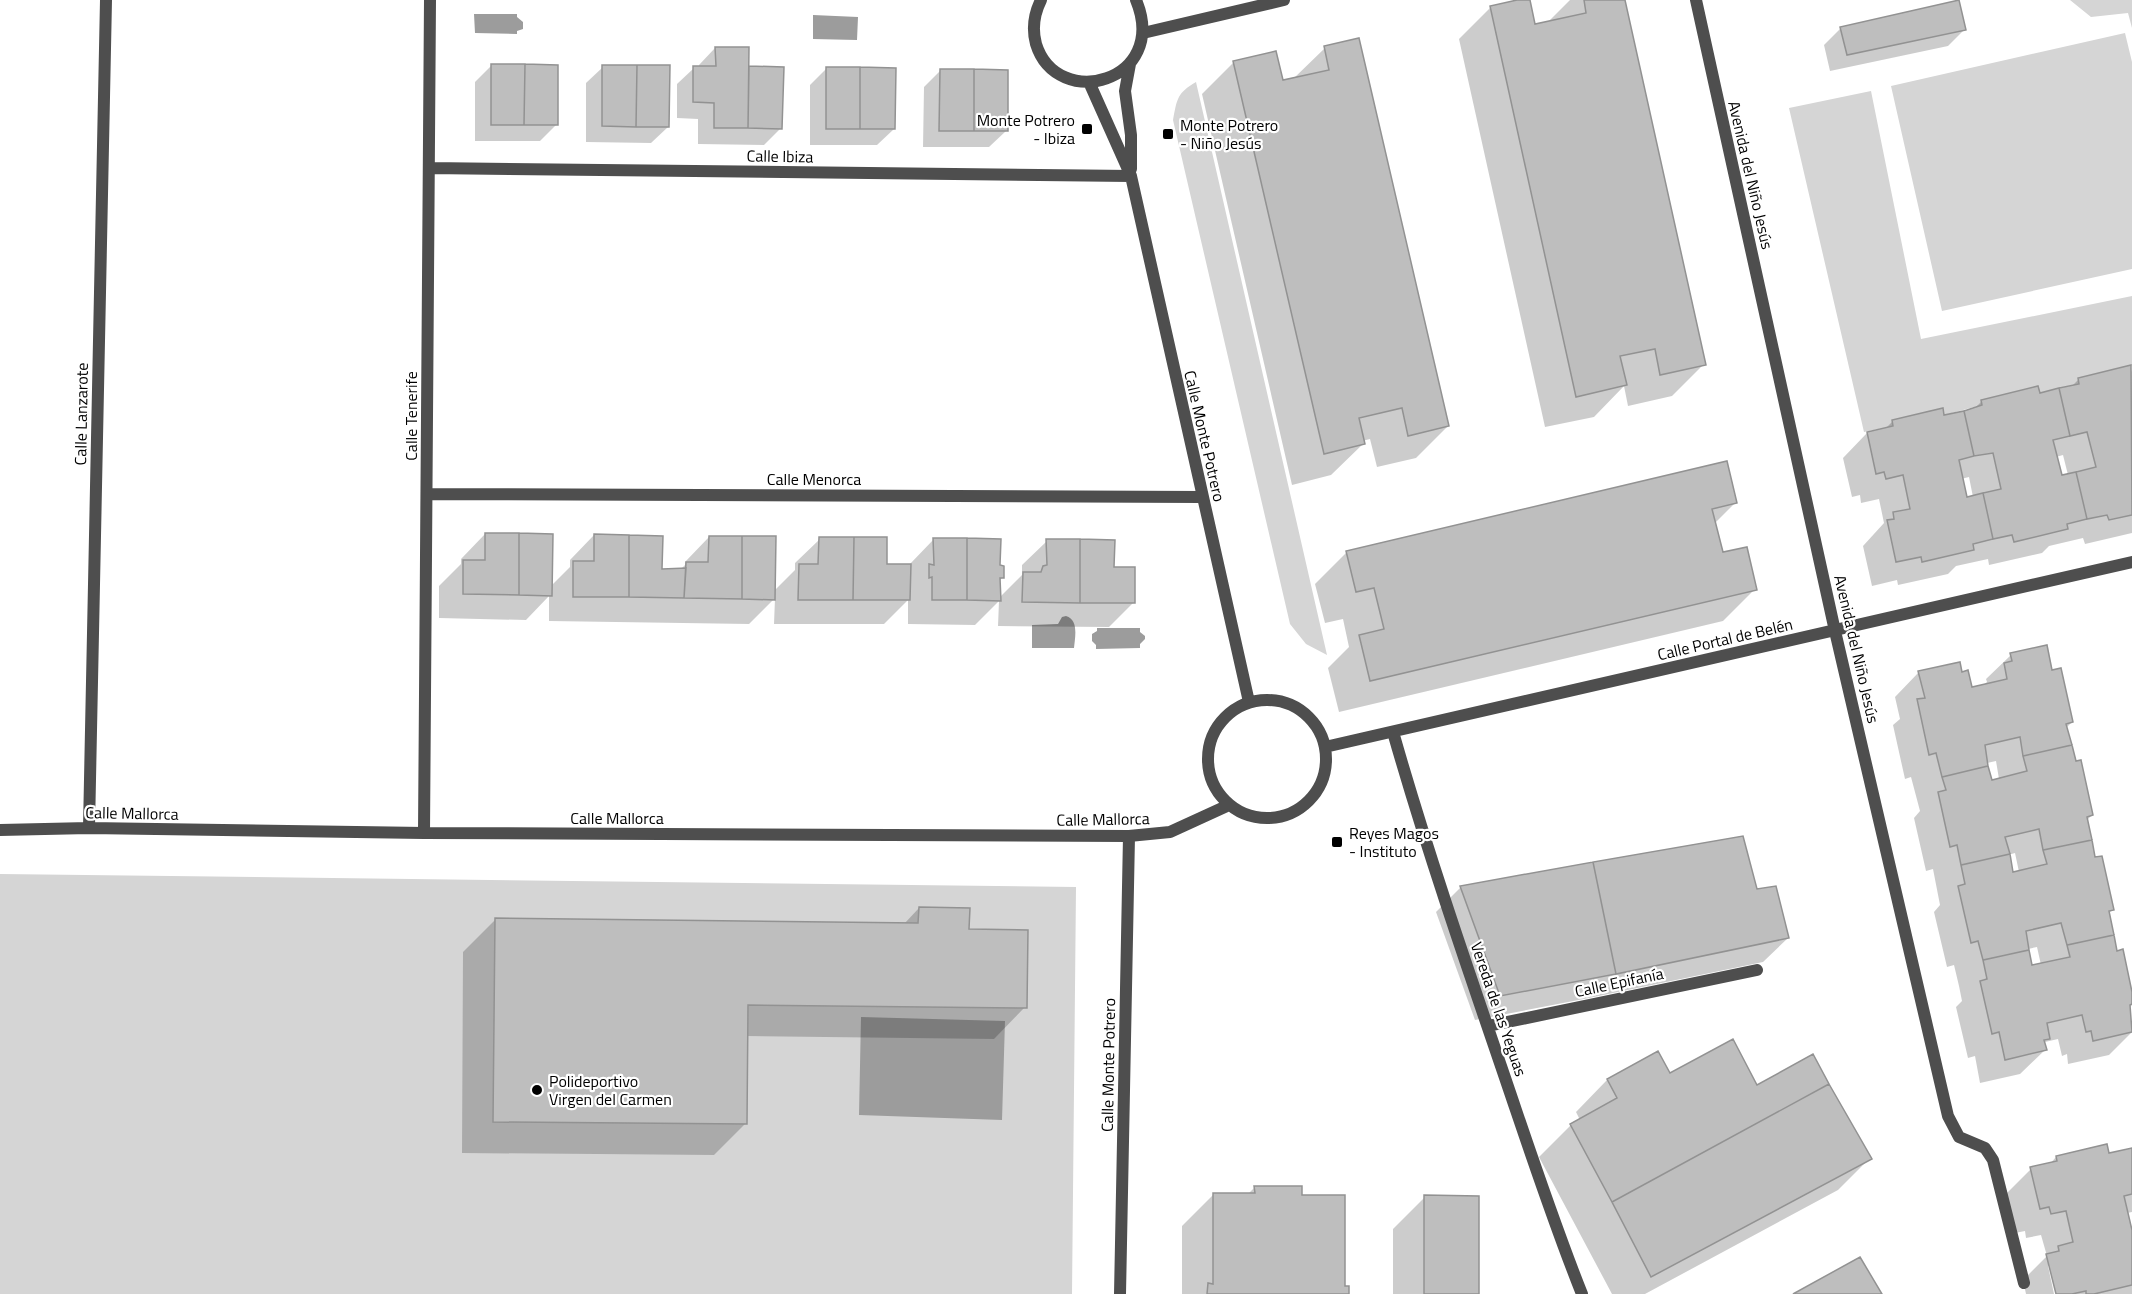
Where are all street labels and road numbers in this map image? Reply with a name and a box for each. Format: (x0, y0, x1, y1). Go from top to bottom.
street label: Avenida del Niño Jesús (1722, 98, 1780, 252)
street label: Calle Ibiza (746, 143, 814, 169)
street label: Calle Lanzarote (68, 362, 94, 466)
street label: Calle Monte Potrero (1178, 368, 1232, 504)
street label: Calle Tenerife (399, 371, 423, 461)
street label: Calle Menorca (767, 467, 861, 491)
street label: Avenida del Niño Jesús (1828, 572, 1886, 726)
street label: Calle Portal de Belén (1655, 612, 1795, 666)
street label: Calle Mallorca (85, 800, 179, 826)
street label: Calle Mallorca (570, 806, 664, 830)
street label: Calle Mallorca (1056, 806, 1150, 832)
street label: Vereda de las Yeguas (1465, 939, 1533, 1079)
street label: Calle Epifanía (1573, 961, 1665, 1003)
street label: Calle Monte Potrero (1095, 998, 1121, 1132)

